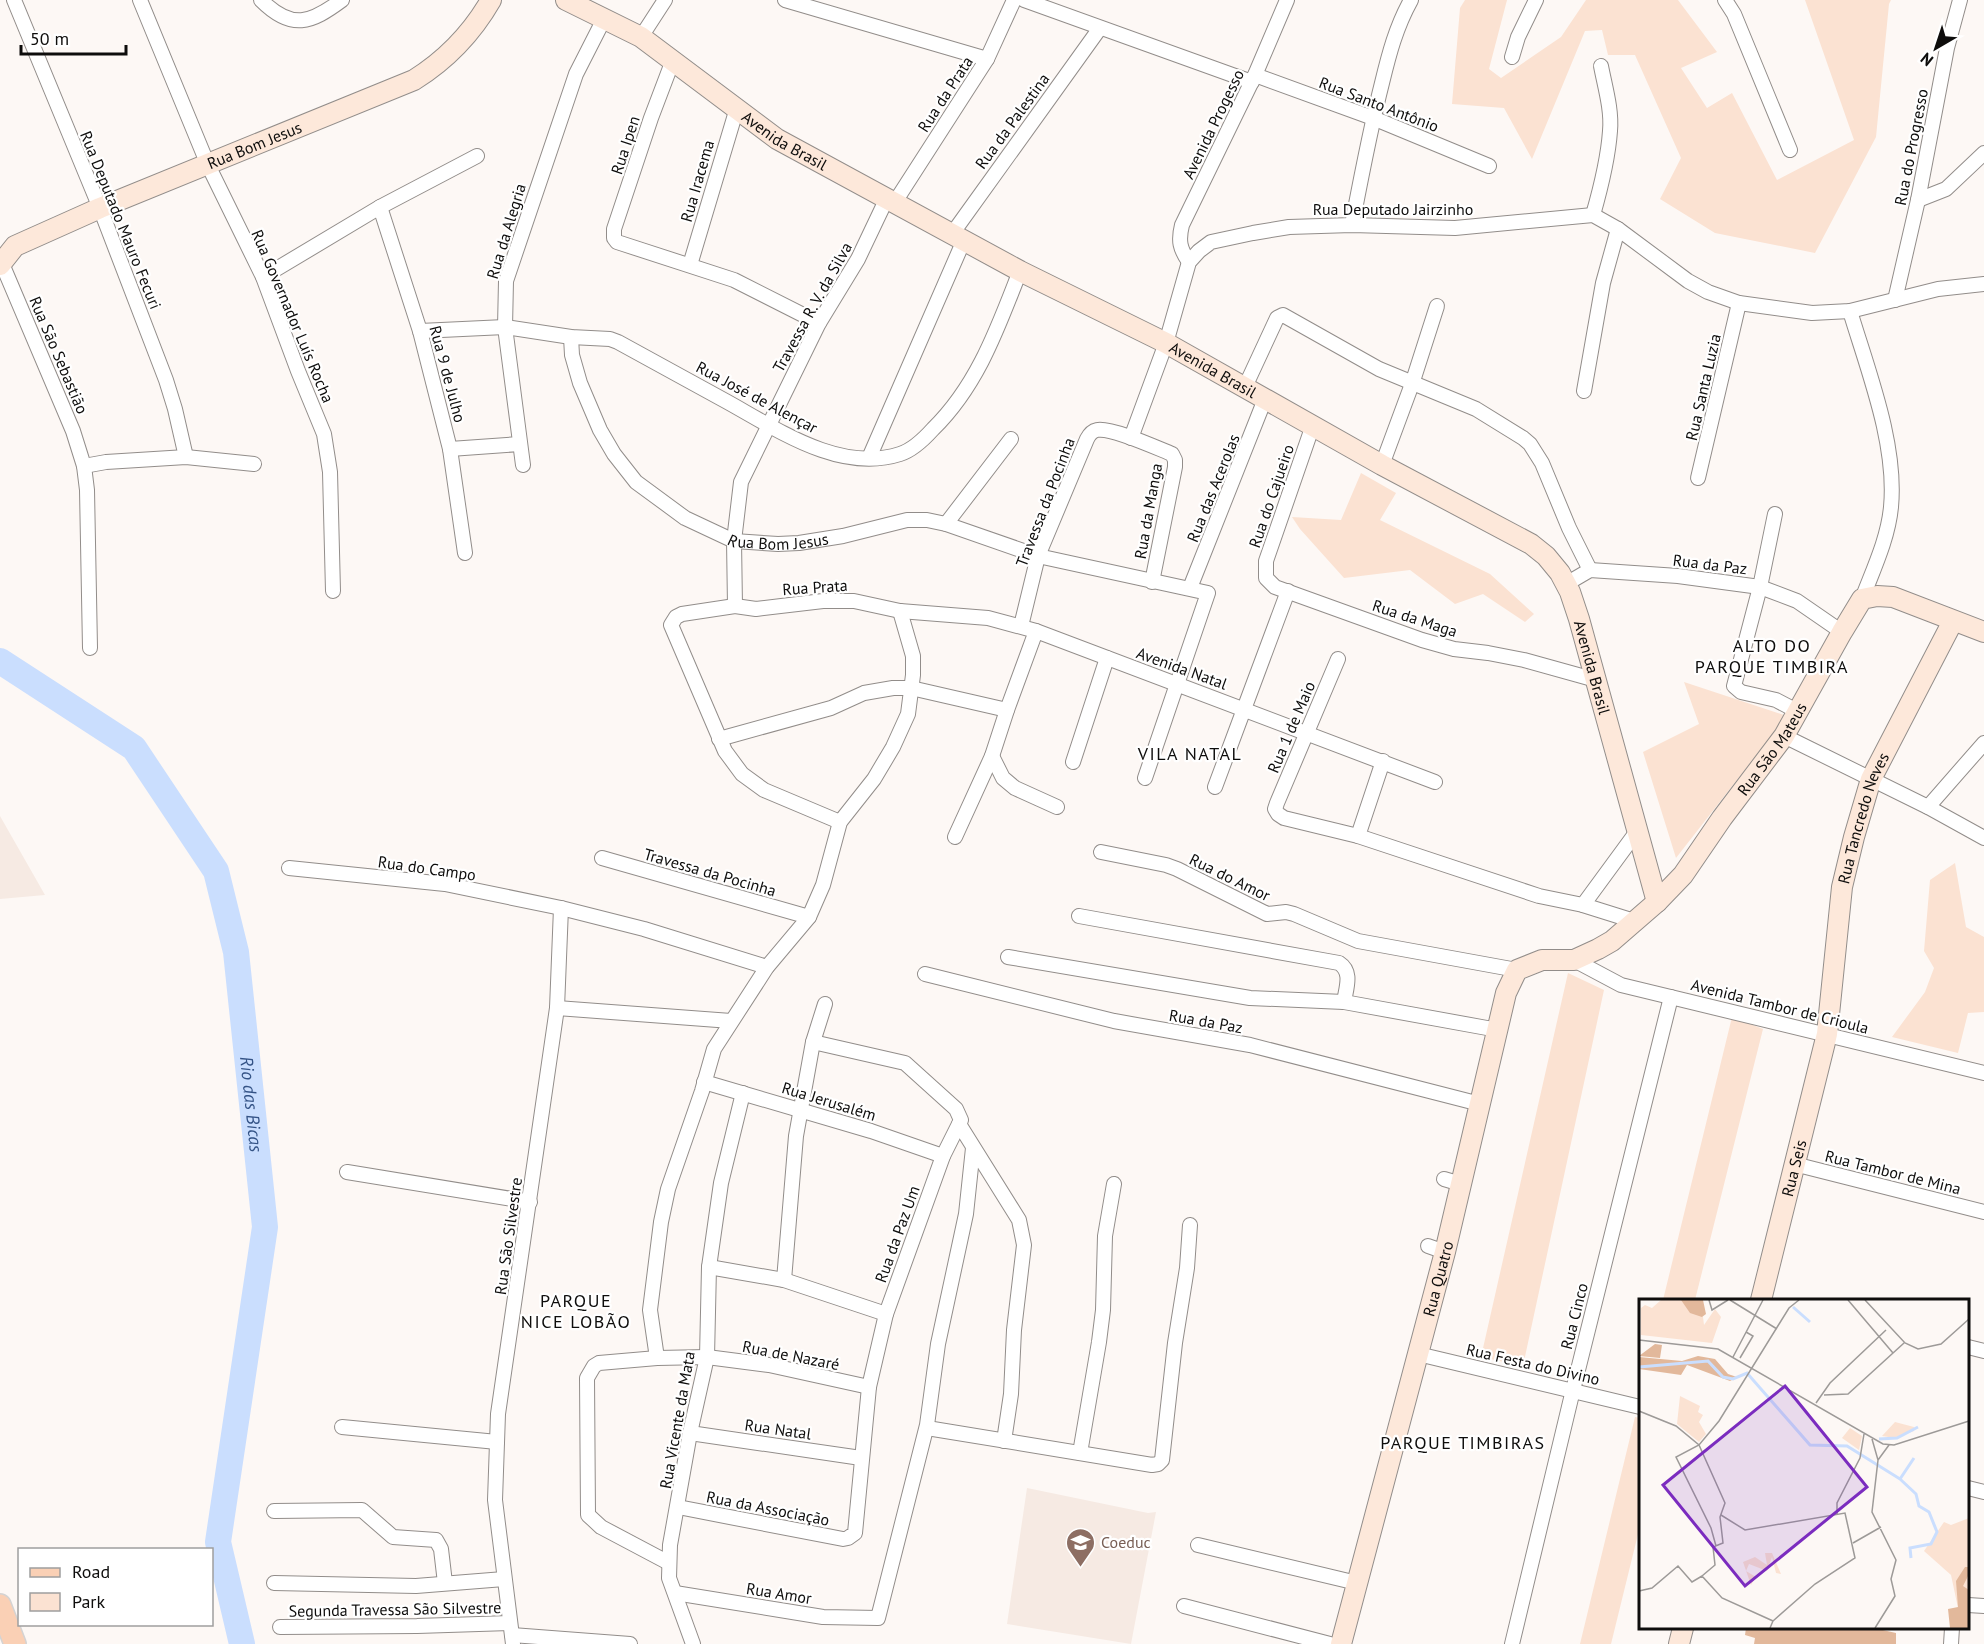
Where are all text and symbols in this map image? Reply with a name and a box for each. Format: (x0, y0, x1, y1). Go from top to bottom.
scale bar (21, 18, 126, 56)
north arrow (1906, 18, 1966, 78)
text: 50 m (30, 27, 69, 50)
text: N (1916, 49, 1937, 71)
street label: Rua da Prata (913, 52, 977, 136)
street label: Avenida Progesso (1178, 66, 1248, 182)
street label: Rua da Palestina (971, 69, 1053, 173)
street label: Rua Santo Antônio (1316, 72, 1442, 136)
street label: Rua do Progresso (1890, 87, 1932, 207)
street label: Avenida Brasil (738, 106, 831, 175)
street label: Rua Ipen (606, 113, 644, 177)
street label: Rua Bom Jesus (204, 117, 305, 173)
street label: Rua Deputado Mauro Fecuri (76, 128, 166, 312)
street label: Rua Iracema (676, 138, 718, 224)
street label: Rua da Alegria (482, 181, 530, 281)
street label: Rua Deputado Jairzinho (1313, 199, 1473, 219)
street label: Rua Governador Luís Rocha (247, 226, 339, 406)
street label: Travessa R. V. da Silva (768, 239, 856, 375)
street label: Rua São Sebastião (25, 293, 93, 417)
street label: Rua 9 de Julho (425, 323, 471, 425)
street label: Rua Santa Luzia (1681, 332, 1725, 442)
street label: Avenida Brasil (1166, 337, 1260, 402)
street label: Rua José de Alençar (693, 357, 822, 438)
street label: Rua das Acerolas (1182, 431, 1244, 545)
street label: Travessa da Pocinha (1011, 435, 1079, 569)
street label: Rua do Cajueiro (1244, 442, 1298, 550)
street label: Rua da Manga (1130, 462, 1166, 560)
street label: Rua Bom Jesus (725, 528, 830, 554)
street label: Rua da Paz (1672, 550, 1748, 578)
street label: Rua Prata (782, 575, 848, 599)
street label: Rua da Maga (1370, 595, 1460, 641)
street label: Avenida Brasil (1570, 618, 1615, 717)
district label: ALTO DO PARQUE TIMBIRA (1695, 634, 1849, 678)
street label: Avenida Natal (1134, 642, 1230, 694)
street label: Rua 1 de Maio (1263, 678, 1319, 776)
street label: Rua São Mateus (1733, 699, 1811, 799)
district label: VILA NATAL (1137, 742, 1242, 765)
street label: Rua Tancredo Neves (1833, 749, 1893, 886)
street label: Travessa da Pocinha (642, 844, 778, 900)
street label: Rua do Amor (1186, 849, 1274, 905)
street label: Rua do Campo (377, 851, 477, 885)
street label: Avenida Tambor de Crioula (1689, 974, 1871, 1038)
street label: Rua da Paz (1168, 1005, 1244, 1037)
water label: Rio das Bicas (236, 1055, 269, 1154)
street label: Rua Jerusalém (779, 1077, 879, 1125)
street label: Rua Seis (1777, 1137, 1810, 1199)
street label: Rua Tambor de Mina (1823, 1145, 1963, 1199)
street label: Rua São Silvestre (490, 1176, 526, 1296)
street label: Rua da Paz Um (870, 1183, 924, 1285)
street label: Rua Quatro (1418, 1239, 1457, 1319)
street label: Rua Cinco (1556, 1281, 1592, 1351)
district label: PARQUE NICE LOBÃO (521, 1289, 631, 1333)
inset map (1639, 1299, 1969, 1629)
street label: Rua de Nazaré (741, 1336, 841, 1374)
street label: Rua Festa do Divino (1464, 1339, 1602, 1389)
street label: Rua Vicente da Mata (655, 1350, 699, 1490)
street label: Rua Natal (743, 1414, 813, 1444)
district label: PARQUE TIMBIRAS (1380, 1431, 1546, 1454)
street label: Rua da Associação (705, 1486, 831, 1530)
school or university icon: Coeduc (1064, 1526, 1096, 1568)
place label: Coeduc (1101, 1532, 1151, 1552)
legend (18, 1548, 213, 1626)
text: Road (72, 1560, 110, 1583)
street label: Rua Amor (745, 1578, 814, 1608)
text: Park (72, 1590, 105, 1613)
street label: Segunda Travessa São Silvestre (288, 1597, 502, 1621)

